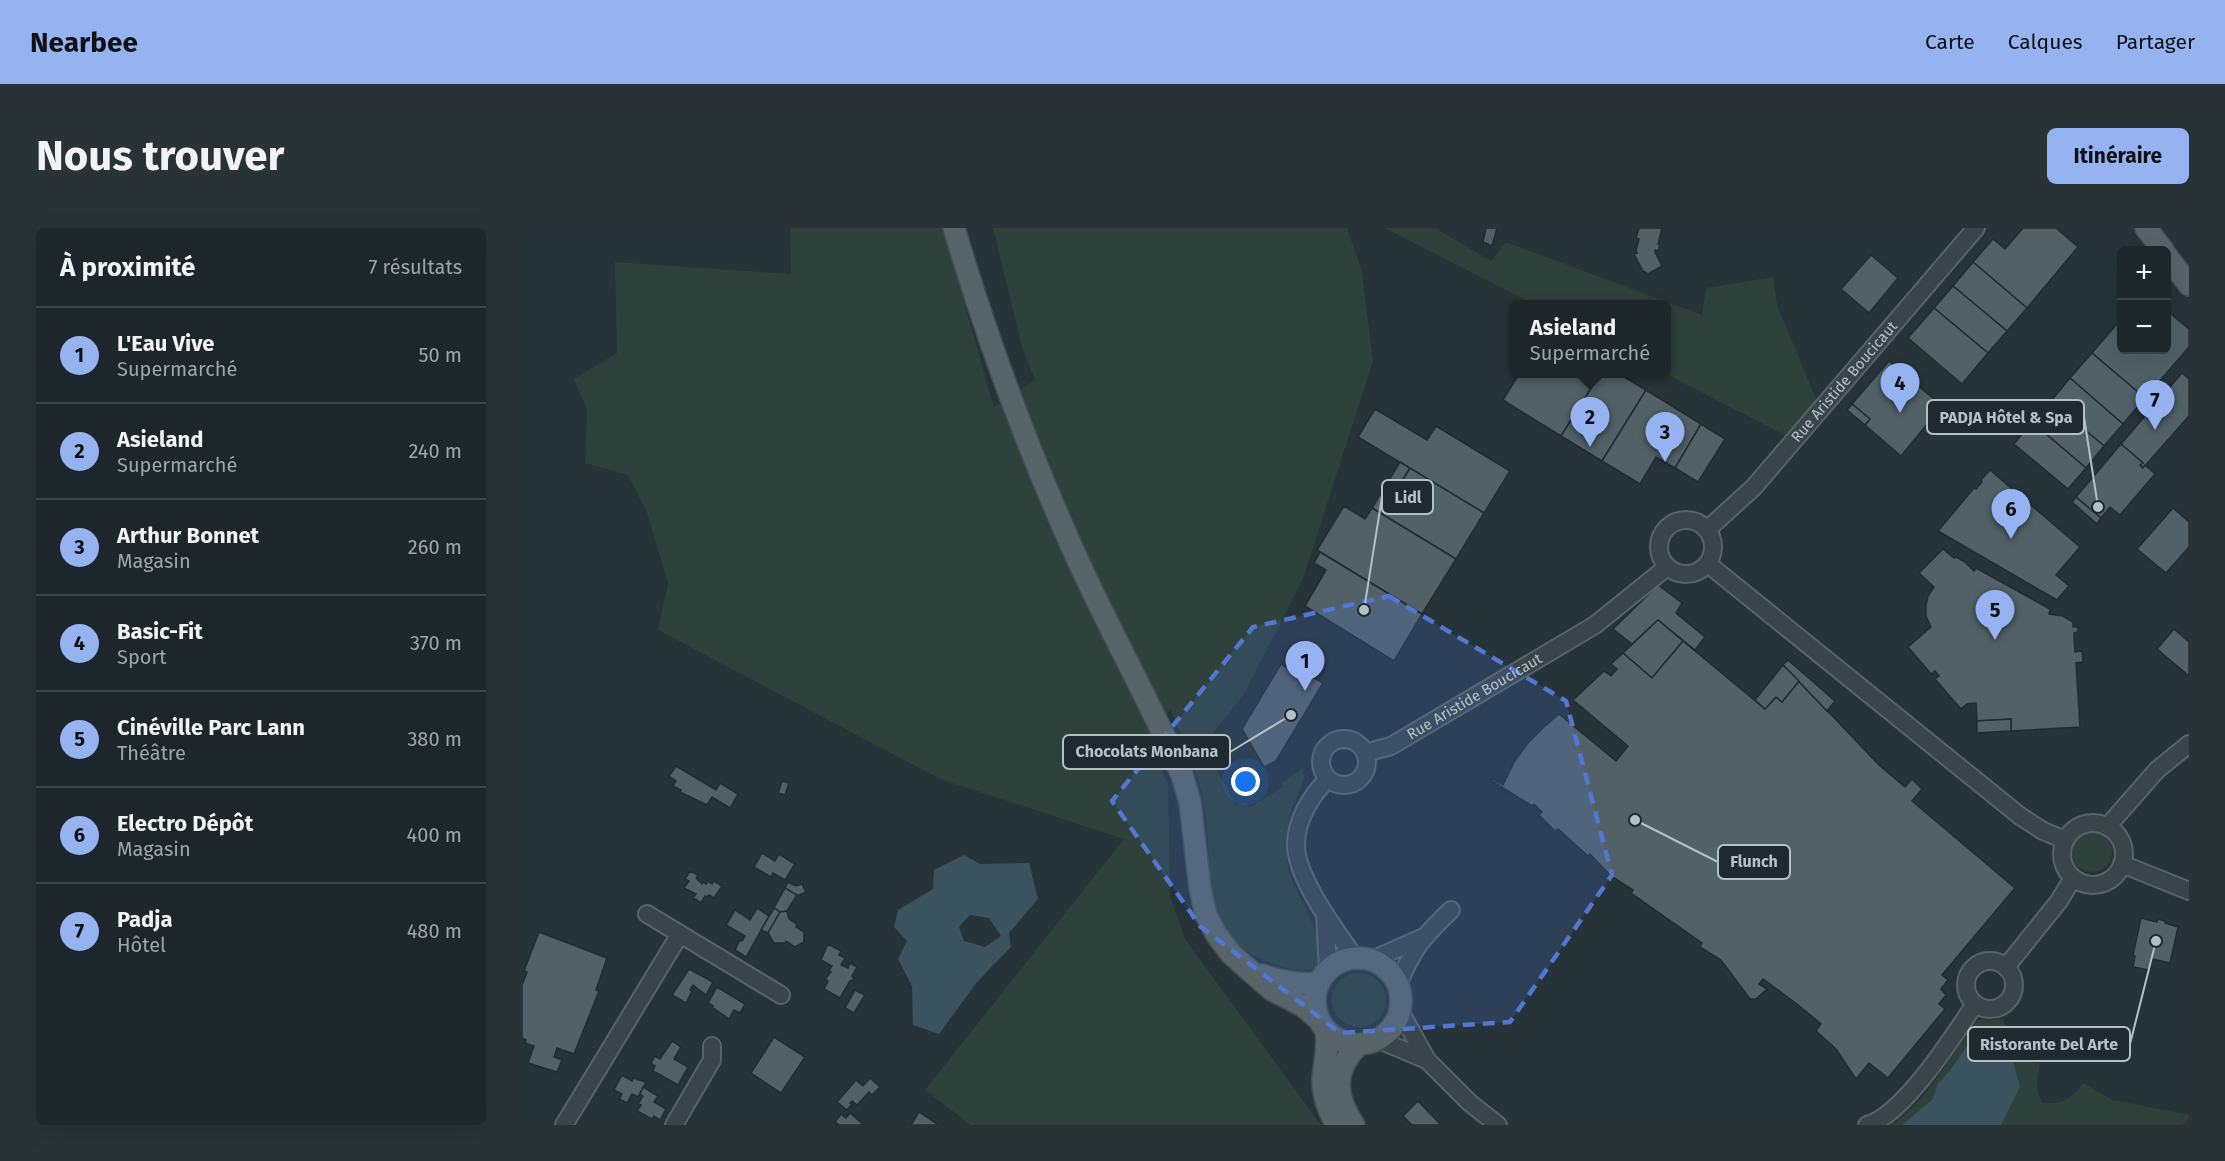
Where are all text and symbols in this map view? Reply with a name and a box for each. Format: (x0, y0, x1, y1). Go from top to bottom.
text: Nearbee (30, 26, 138, 59)
text: Carte (1925, 29, 1975, 55)
text: Calques (2008, 29, 2083, 55)
text: Partager (2116, 29, 2195, 55)
button: Itinéraire (2047, 128, 2189, 184)
text: Nous trouver (36, 131, 284, 181)
map controls (2117, 246, 2171, 354)
button: + (2117, 246, 2171, 300)
text: À proximité (60, 252, 195, 283)
text: 7 résultats (368, 255, 462, 279)
popup (1509, 300, 1671, 378)
button: − (2117, 300, 2171, 354)
text: Asieland (1530, 314, 1616, 341)
street label: Rue Aristide Boucicaut (1787, 317, 1902, 446)
text: L'Eau Vive (117, 330, 215, 357)
text: Supermarché (1530, 341, 1650, 365)
text: 1 (75, 343, 84, 367)
text: 50 m (418, 343, 462, 367)
text: Supermarché (117, 357, 237, 381)
pin: 4 (1880, 364, 1920, 413)
pin: 7 (2136, 380, 2174, 430)
pin: 2 (1570, 398, 1610, 447)
callout: PADJA Hôtel & Spa (1927, 400, 2084, 434)
text: PADJA Hôtel & Spa (1939, 408, 2073, 427)
pin: 3 (1646, 412, 1684, 462)
text: Asieland (117, 426, 203, 453)
text: 2 (74, 439, 85, 463)
text: 240 m (408, 439, 462, 463)
text: Supermarché (117, 453, 237, 477)
callout: Lidl (1382, 480, 1433, 514)
text: Lidl (1394, 488, 1422, 507)
pin: 6 (1992, 490, 2030, 539)
text: Arthur Bonnet (117, 522, 259, 549)
text: 3 (74, 535, 85, 559)
text: 260 m (408, 535, 462, 559)
text: Magasin (117, 549, 191, 573)
pin: 5 (1976, 590, 2014, 640)
text: Basic-Fit (117, 618, 203, 645)
text: 4 (74, 631, 85, 655)
text: 370 m (410, 631, 462, 655)
pin: 1 (1286, 642, 1324, 691)
text: Sport (117, 645, 166, 669)
street label: Rue Aristide Boucicaut (1404, 649, 1546, 743)
text: Cinéville Parc Lann (117, 714, 305, 741)
text: 5 (74, 727, 85, 751)
text: 380 m (407, 727, 462, 751)
callout: Chocolats Monbana (1063, 735, 1230, 769)
text: Théâtre (117, 741, 186, 765)
text: Chocolats Monbana (1076, 742, 1219, 761)
your location (1231, 767, 1260, 796)
text: Electro Dépôt (117, 810, 253, 837)
text: 6 (74, 823, 85, 847)
text: 400 m (407, 823, 462, 847)
text: Magasin (117, 837, 191, 861)
callout: Flunch (1718, 845, 1790, 879)
text: Flunch (1730, 852, 1778, 871)
text: Padja (117, 906, 173, 933)
text: 7 (75, 919, 84, 943)
text: 480 m (407, 919, 462, 943)
text: Hôtel (117, 933, 166, 957)
callout: Ristorante Del Arte (1968, 1027, 2130, 1061)
text: Ristorante Del Arte (1980, 1035, 2118, 1054)

